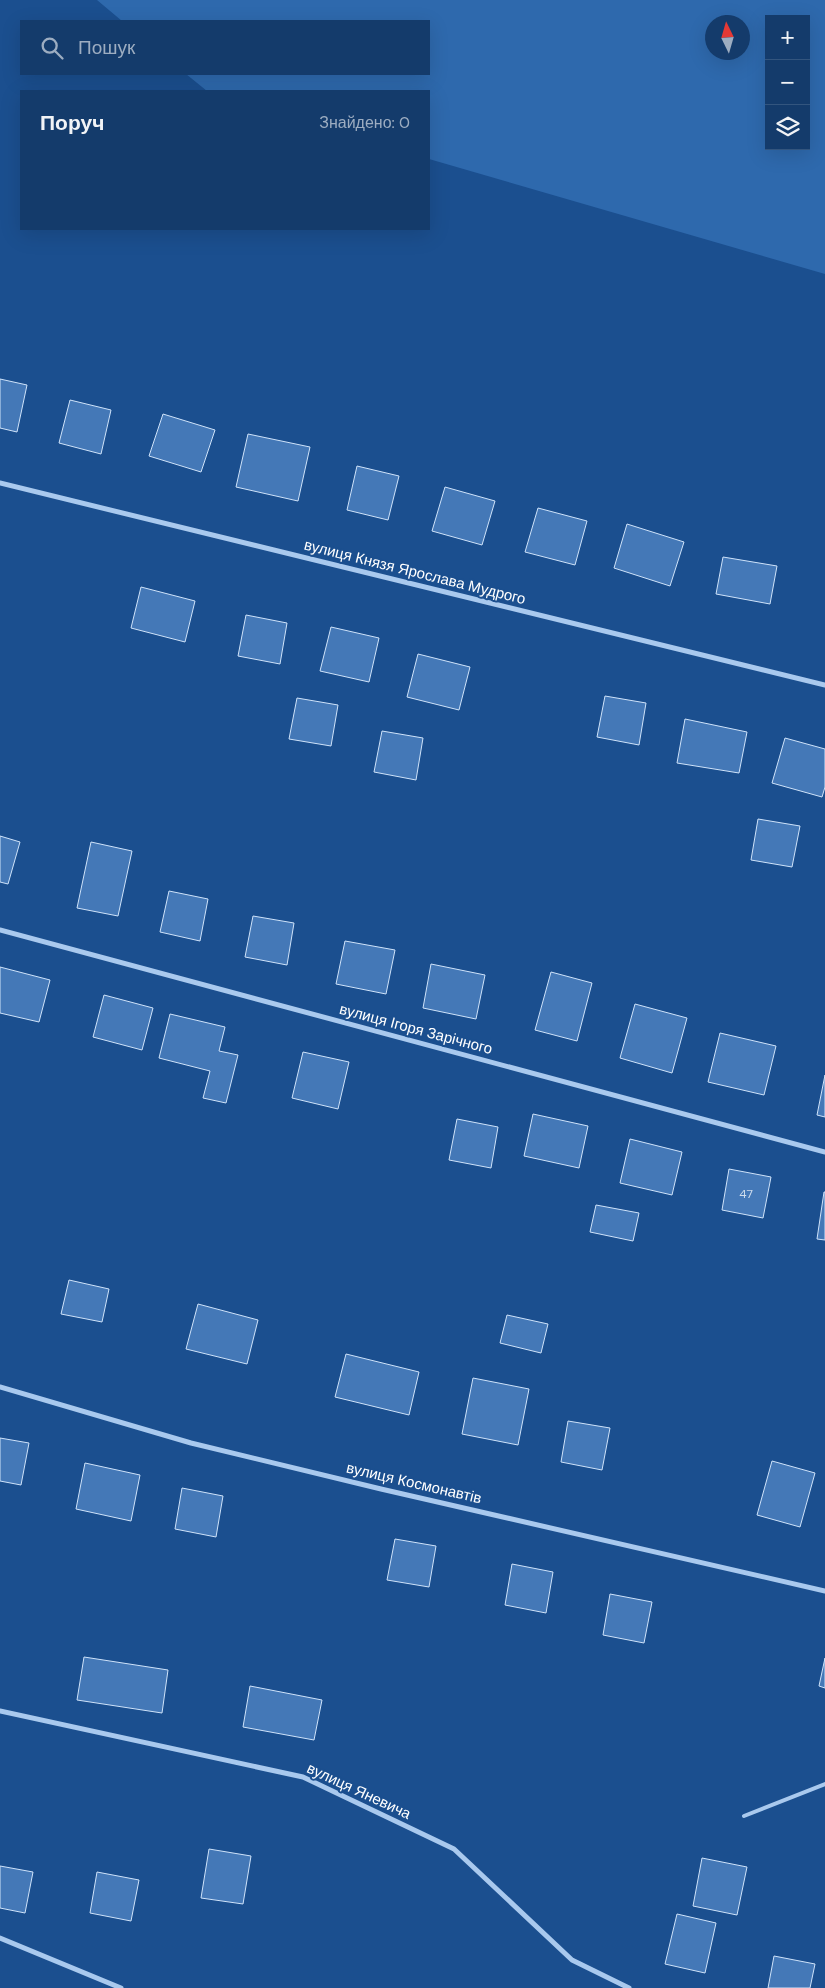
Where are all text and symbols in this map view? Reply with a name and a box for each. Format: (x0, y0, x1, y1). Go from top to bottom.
north arrow (705, 15, 750, 60)
map controls (765, 15, 810, 150)
button: + (765, 15, 810, 60)
search box (20, 20, 430, 75)
icon: search (38, 34, 66, 62)
text: Пошук (78, 35, 135, 60)
button: − (765, 60, 810, 105)
button: layers (765, 105, 810, 150)
text: Поруч (40, 109, 104, 137)
text: Знайдено: 0 (319, 112, 410, 133)
street label: вулиця Князя Ярослава Мудрого (302, 535, 528, 609)
street label: вулиця Ігоря Зарічного (337, 999, 495, 1059)
house number: 47 (739, 1186, 753, 1202)
street label: вулиця Космонавтів (344, 1458, 484, 1508)
street label: вулиця Яневича (304, 1758, 415, 1824)

